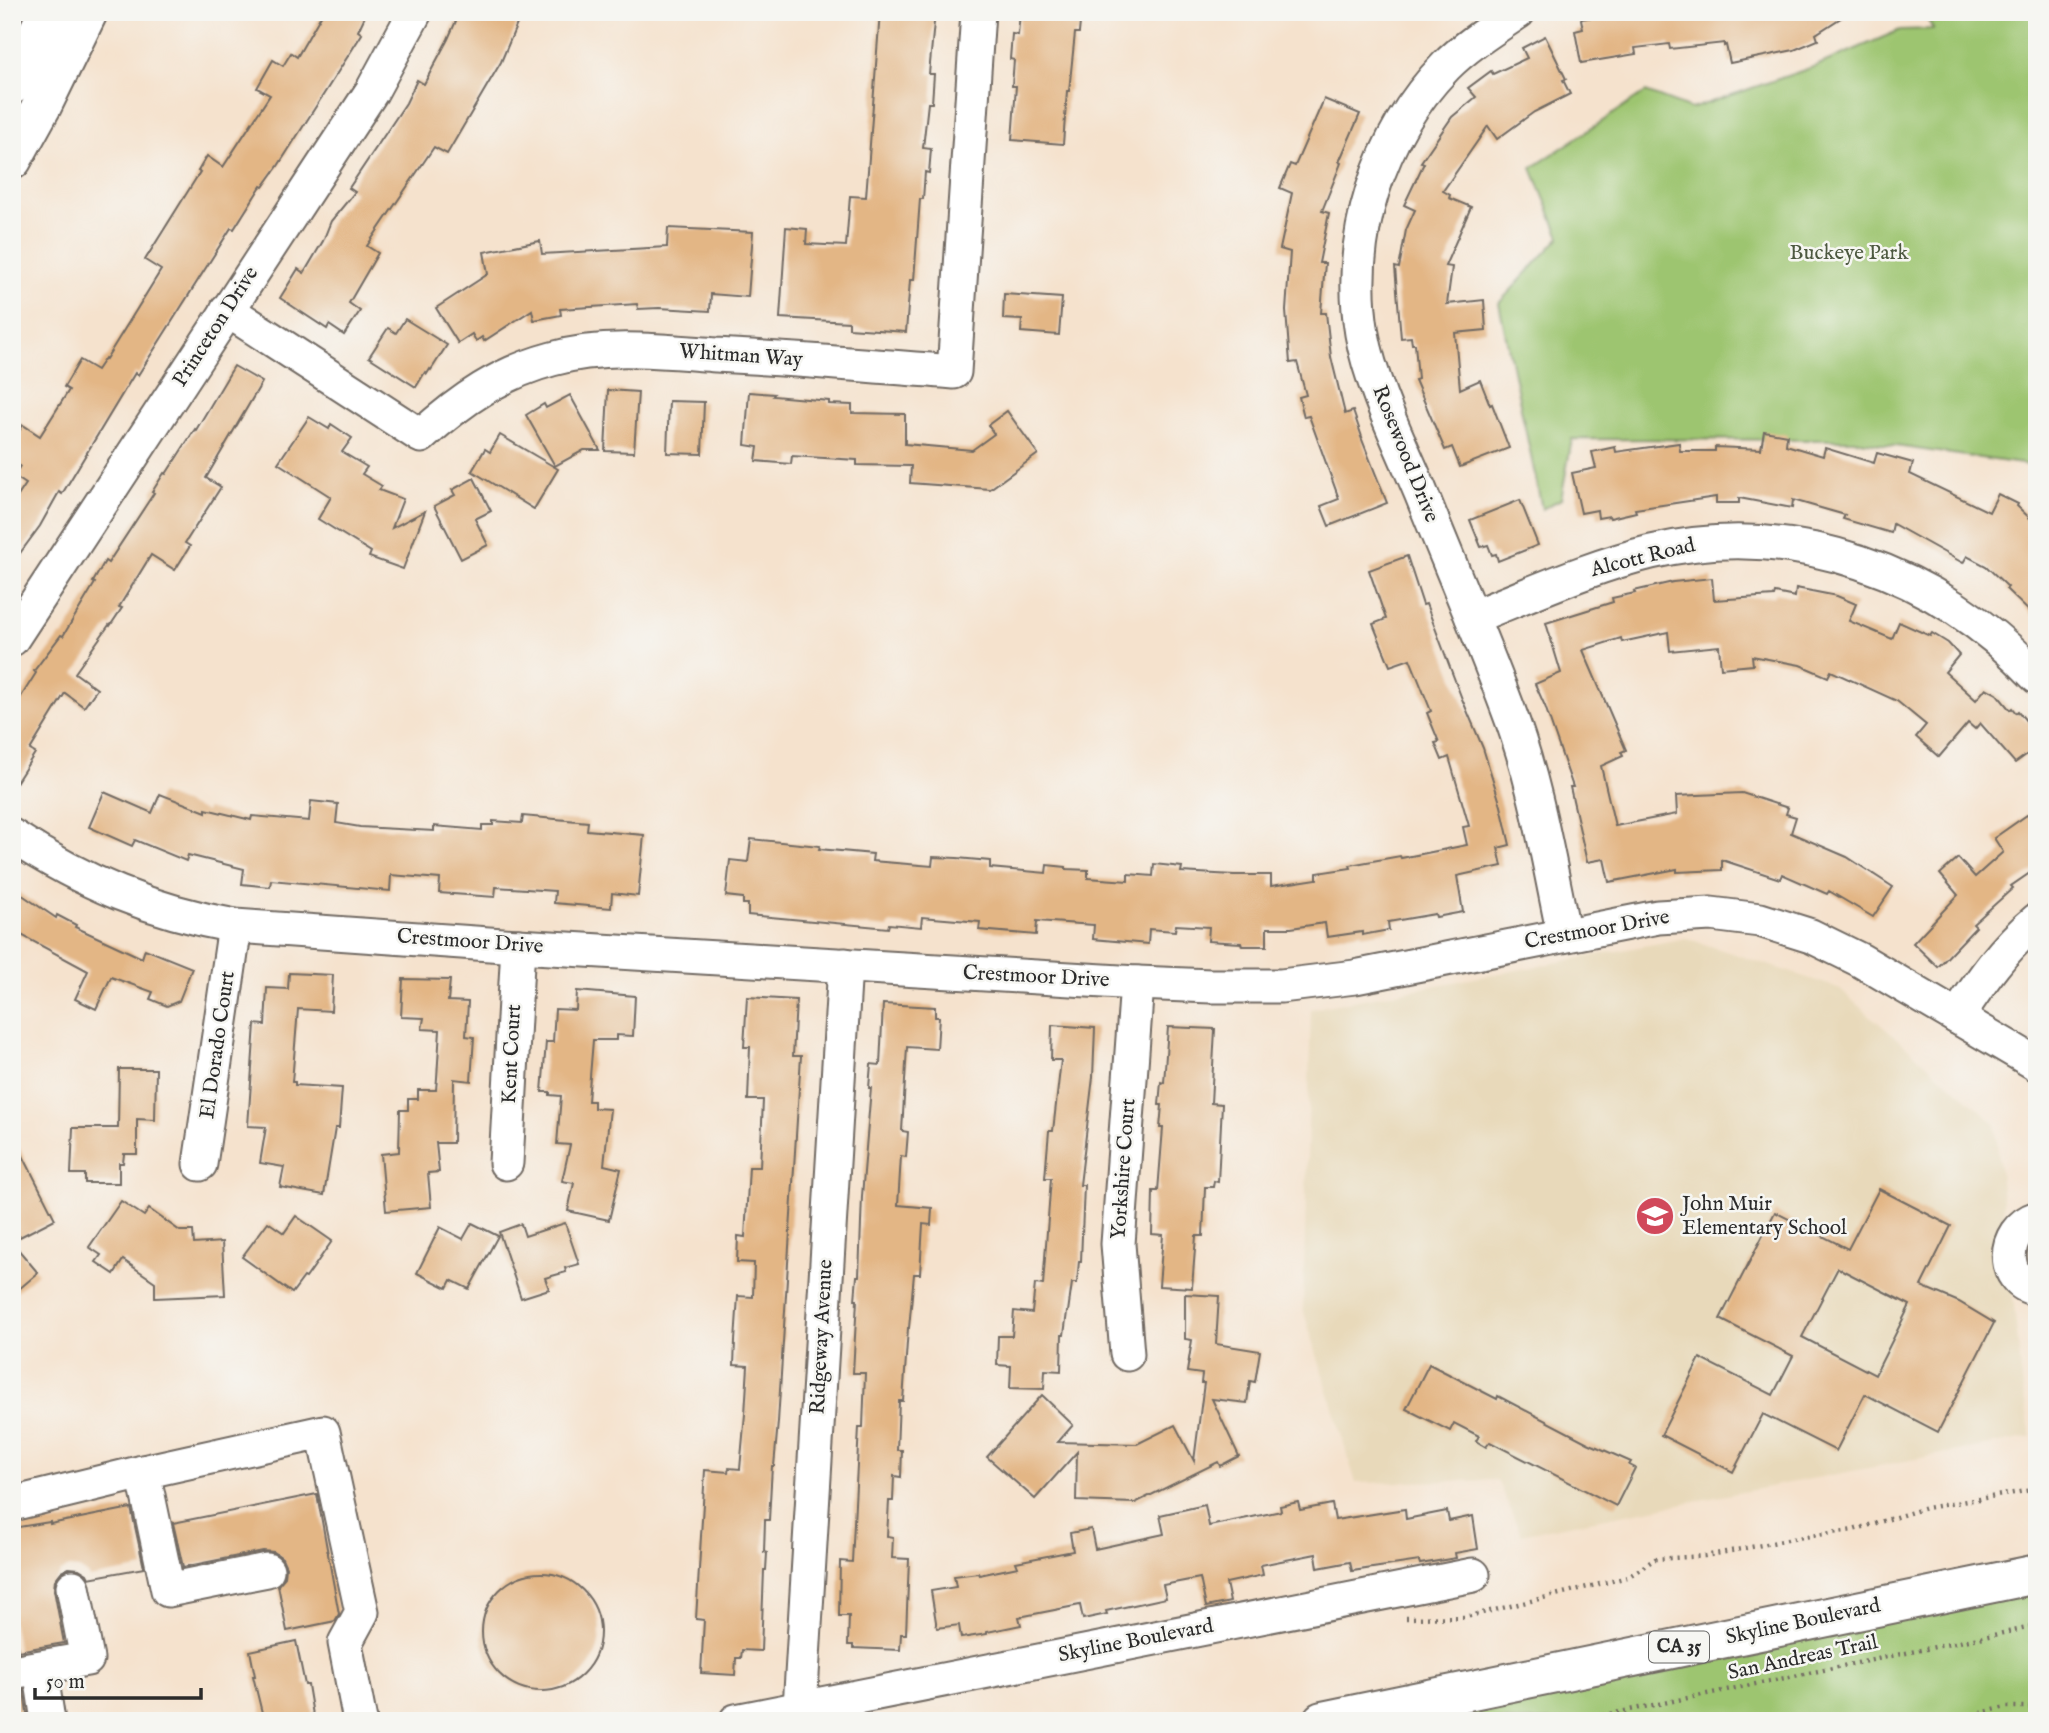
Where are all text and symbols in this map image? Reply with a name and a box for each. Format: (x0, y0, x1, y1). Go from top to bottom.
park label: Buckeye Park (1790, 240, 1909, 267)
street label: Princeton Drive (167, 261, 265, 392)
street label: Whitman Way (678, 338, 804, 374)
street label: Rosewood Drive (1365, 382, 1445, 527)
street label: Alcott Road (1587, 532, 1699, 584)
street label: Crestmoor Drive (1522, 904, 1672, 956)
street label: Crestmoor Drive (396, 923, 545, 961)
street label: Crestmoor Drive (962, 960, 1110, 994)
street label: El Dorado Court (194, 969, 242, 1121)
street label: Kent Court (496, 1003, 528, 1105)
street label: Yorkshire Court (1106, 1098, 1142, 1240)
place label: John Muir Elementary School (1680, 1191, 1847, 1242)
school or university icon: John Muir Elementary School (1634, 1195, 1676, 1237)
street label: Ridgeway Avenue (804, 1258, 840, 1415)
street label: Skyline Boulevard (1723, 1592, 1884, 1652)
street label: Skyline Boulevard (1056, 1613, 1217, 1669)
street label: San Andreas Trail (1726, 1629, 1881, 1687)
road number: CA 35 (1649, 1632, 1709, 1662)
scale bar (35, 1656, 201, 1700)
text: 50 m (46, 1669, 85, 1696)

